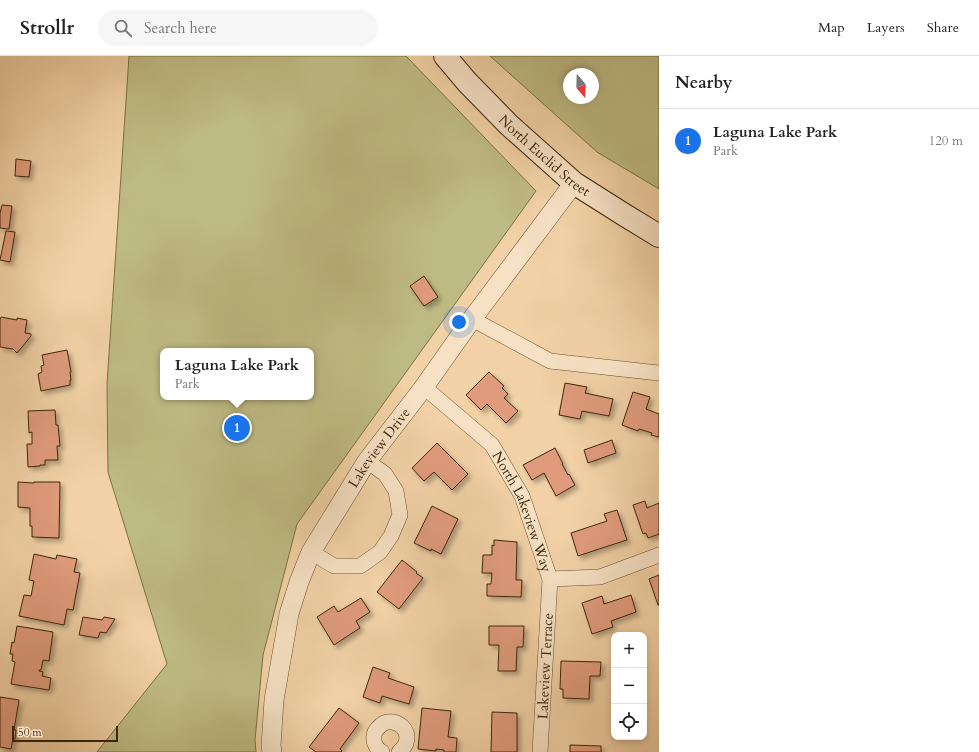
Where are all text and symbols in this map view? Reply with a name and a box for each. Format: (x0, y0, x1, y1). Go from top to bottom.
search box (98, 10, 378, 46)
text: Strollr (20, 15, 74, 41)
icon: search (112, 17, 134, 39)
text: Search here (144, 18, 217, 38)
text: Map (818, 18, 845, 37)
text: Layers (867, 18, 905, 37)
text: Share (927, 18, 959, 37)
north arrow (563, 68, 599, 104)
text: Nearby (675, 71, 732, 94)
street label: North Euclid Street (494, 111, 594, 201)
text: Laguna Lake Park (713, 122, 837, 142)
text: 1 (685, 132, 691, 150)
text: 120 m (929, 132, 963, 150)
text: Park (713, 142, 738, 160)
your location (449, 312, 469, 332)
popup (160, 348, 314, 400)
text: Laguna Lake Park (175, 355, 299, 375)
text: Park (175, 375, 200, 393)
street label: Lakeview Drive (344, 404, 415, 491)
pin: 1 (224, 413, 250, 443)
street label: North Lakeview Way (488, 448, 556, 575)
street label: Lakeview Terrace (533, 612, 558, 720)
map controls (611, 632, 647, 740)
button: + (611, 632, 647, 668)
button: − (611, 668, 647, 704)
button: locate (611, 704, 647, 740)
scale bar (12, 724, 118, 743)
text: 50 m (18, 725, 42, 740)

